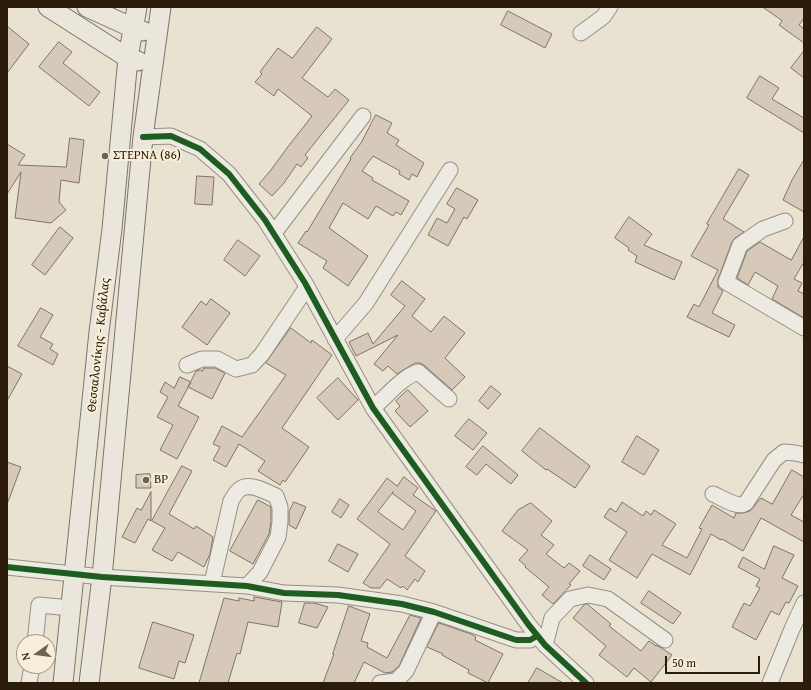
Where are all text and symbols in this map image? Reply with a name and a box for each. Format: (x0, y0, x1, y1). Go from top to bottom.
place label: ΣΤΕΡΝΑ (86) (113, 148, 181, 164)
marker: ΣΤΕΡΝΑ (86) (100, 151, 110, 161)
street label: Θεσσαλονίκης - Καβάλας (84, 277, 114, 413)
place label: BP (154, 472, 168, 488)
marker: BP (141, 475, 151, 485)
north arrow (16, 634, 56, 674)
scale bar (667, 648, 762, 674)
text: N (17, 651, 34, 662)
text: 50 m (672, 654, 696, 671)

